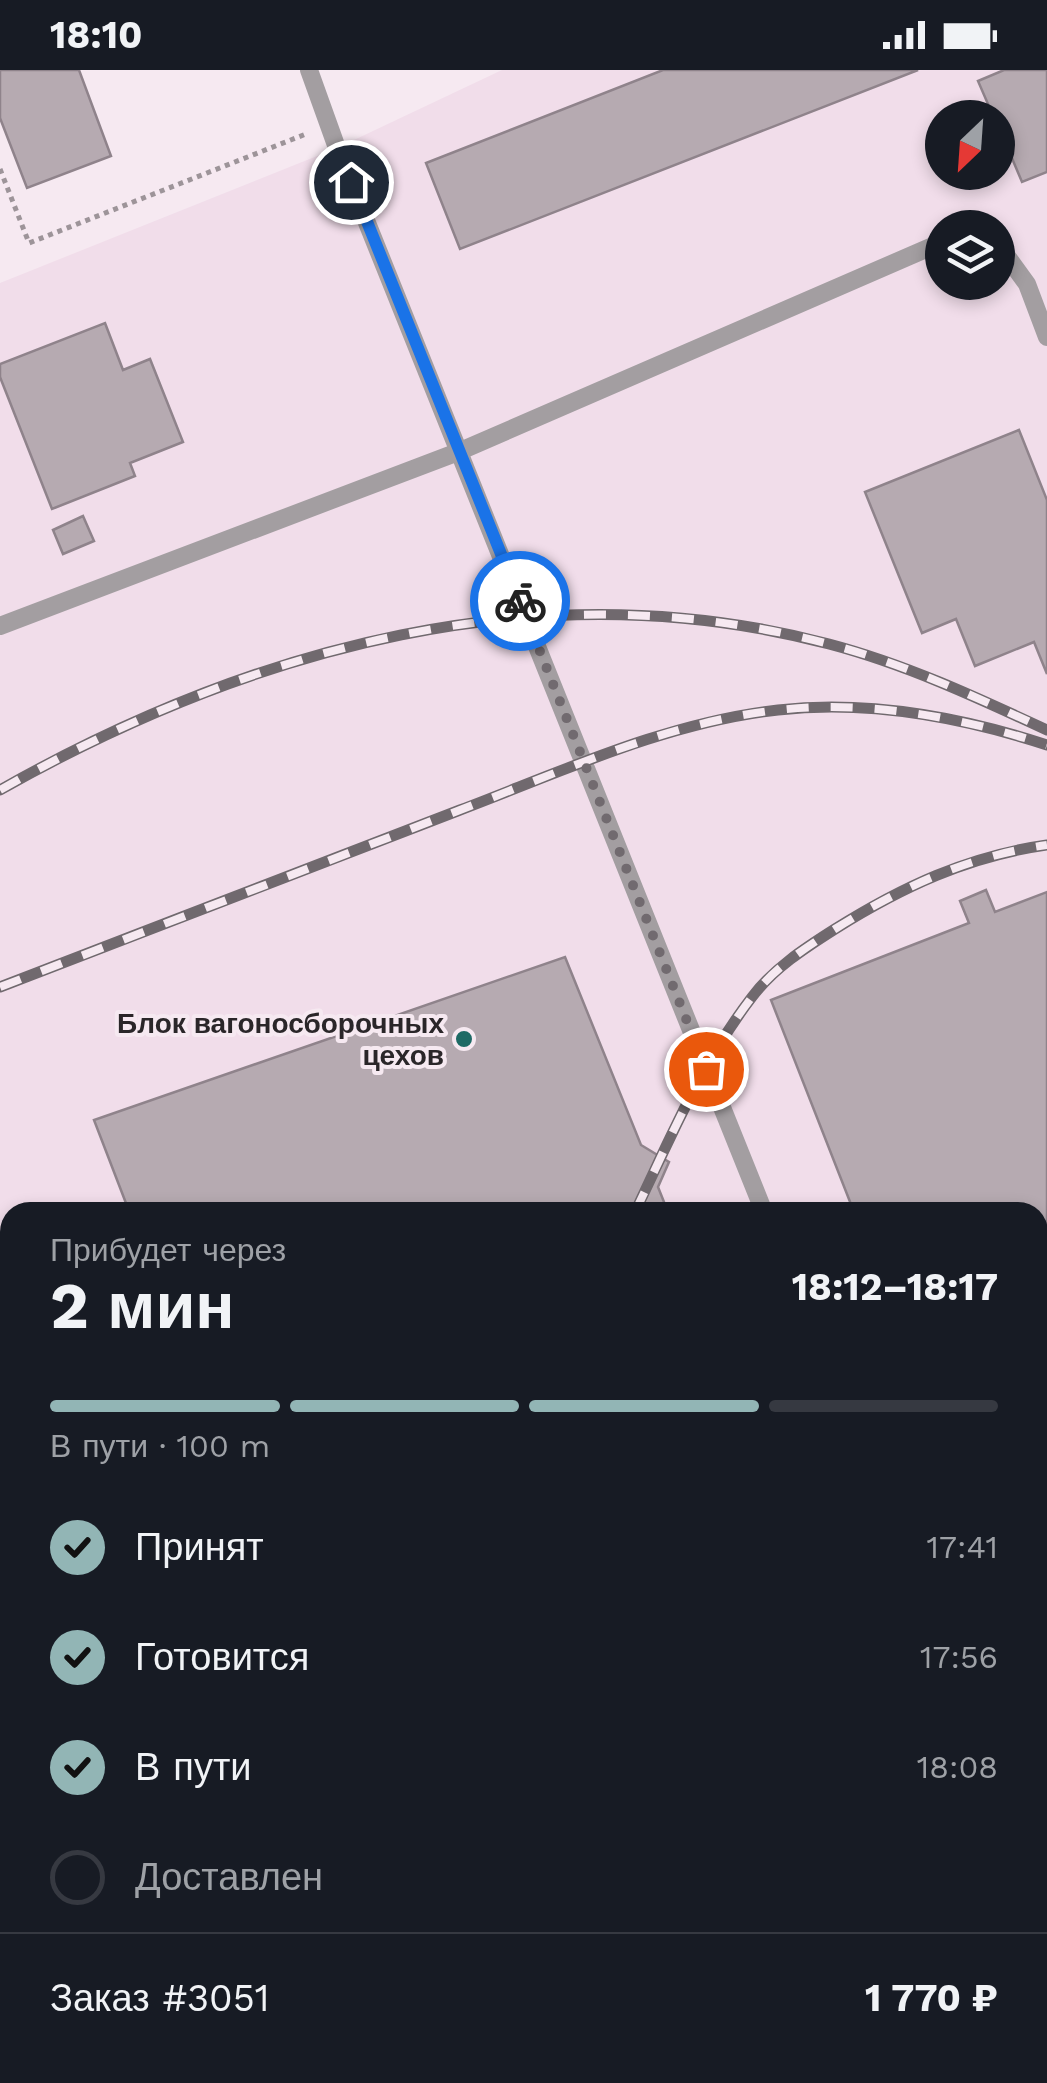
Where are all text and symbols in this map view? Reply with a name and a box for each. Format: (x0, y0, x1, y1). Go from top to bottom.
text: 18:10 (50, 13, 143, 57)
north arrow (925, 100, 1015, 190)
map controls (925, 100, 1015, 300)
pin (309, 140, 394, 225)
icon: home (324, 155, 379, 210)
button: layers (925, 210, 1015, 300)
courier (470, 551, 570, 651)
icon: bike (493, 574, 548, 629)
place label: Блок вагоносборочных цехов (117, 1007, 444, 1072)
pin (664, 1027, 749, 1112)
marker: Блок вагоносборочных цехов (453, 1028, 475, 1050)
icon: bag (679, 1042, 734, 1097)
text: Прибудет через (50, 1231, 286, 1269)
text: 18:12–18:17 (792, 1265, 998, 1309)
text: 2 мин (50, 1268, 235, 1344)
text: В пути · 100 m (50, 1427, 270, 1465)
icon: check (50, 1520, 105, 1575)
text: Принят (135, 1525, 264, 1569)
text: 17:41 (927, 1528, 998, 1566)
icon: check (50, 1630, 105, 1685)
text: Готовится (135, 1635, 309, 1679)
text: 17:56 (920, 1638, 998, 1676)
icon: check (50, 1740, 105, 1795)
text: В пути (135, 1745, 252, 1789)
text: 18:08 (917, 1748, 998, 1786)
text: Доставлен (135, 1855, 323, 1899)
text: Заказ #3051 (50, 1976, 270, 2020)
text: 1 770 ₽ (865, 1976, 998, 2020)

